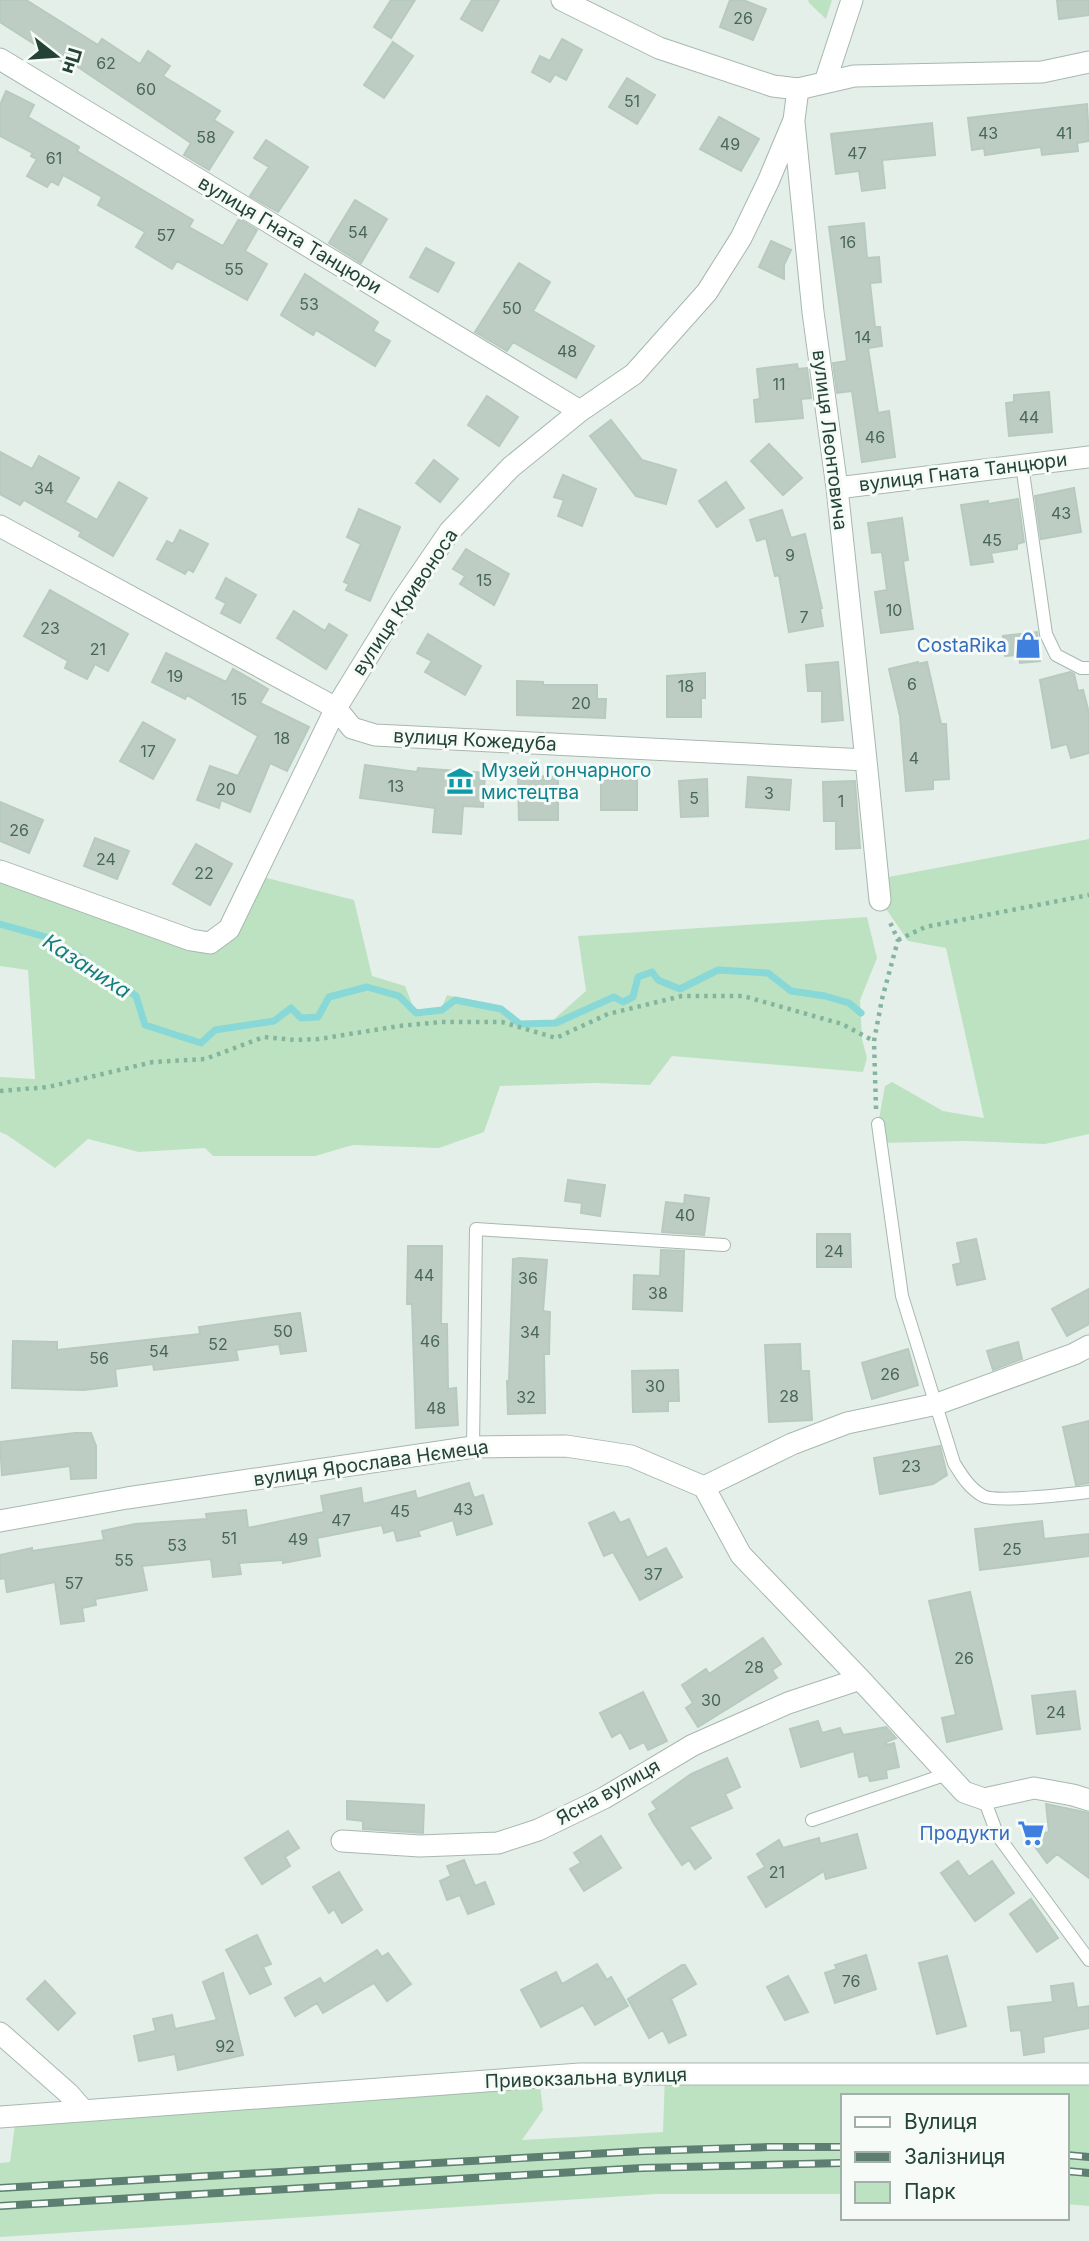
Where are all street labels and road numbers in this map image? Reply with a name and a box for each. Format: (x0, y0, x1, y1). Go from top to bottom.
street label: вулиця Гната Танцюри (194, 171, 386, 299)
street label: вулиця Леонтовича (808, 349, 852, 531)
street label: вулиця Гната Танцюри (858, 448, 1068, 496)
street label: вулиця Кривоноса (347, 524, 463, 680)
street label: вулиця Кожедуба (393, 724, 557, 756)
street label: вулиця Ярослава Нємеца (252, 1435, 490, 1491)
street label: Ясна вулиця (552, 1754, 664, 1830)
street label: Привокзальна вулиця (484, 2063, 688, 2093)

